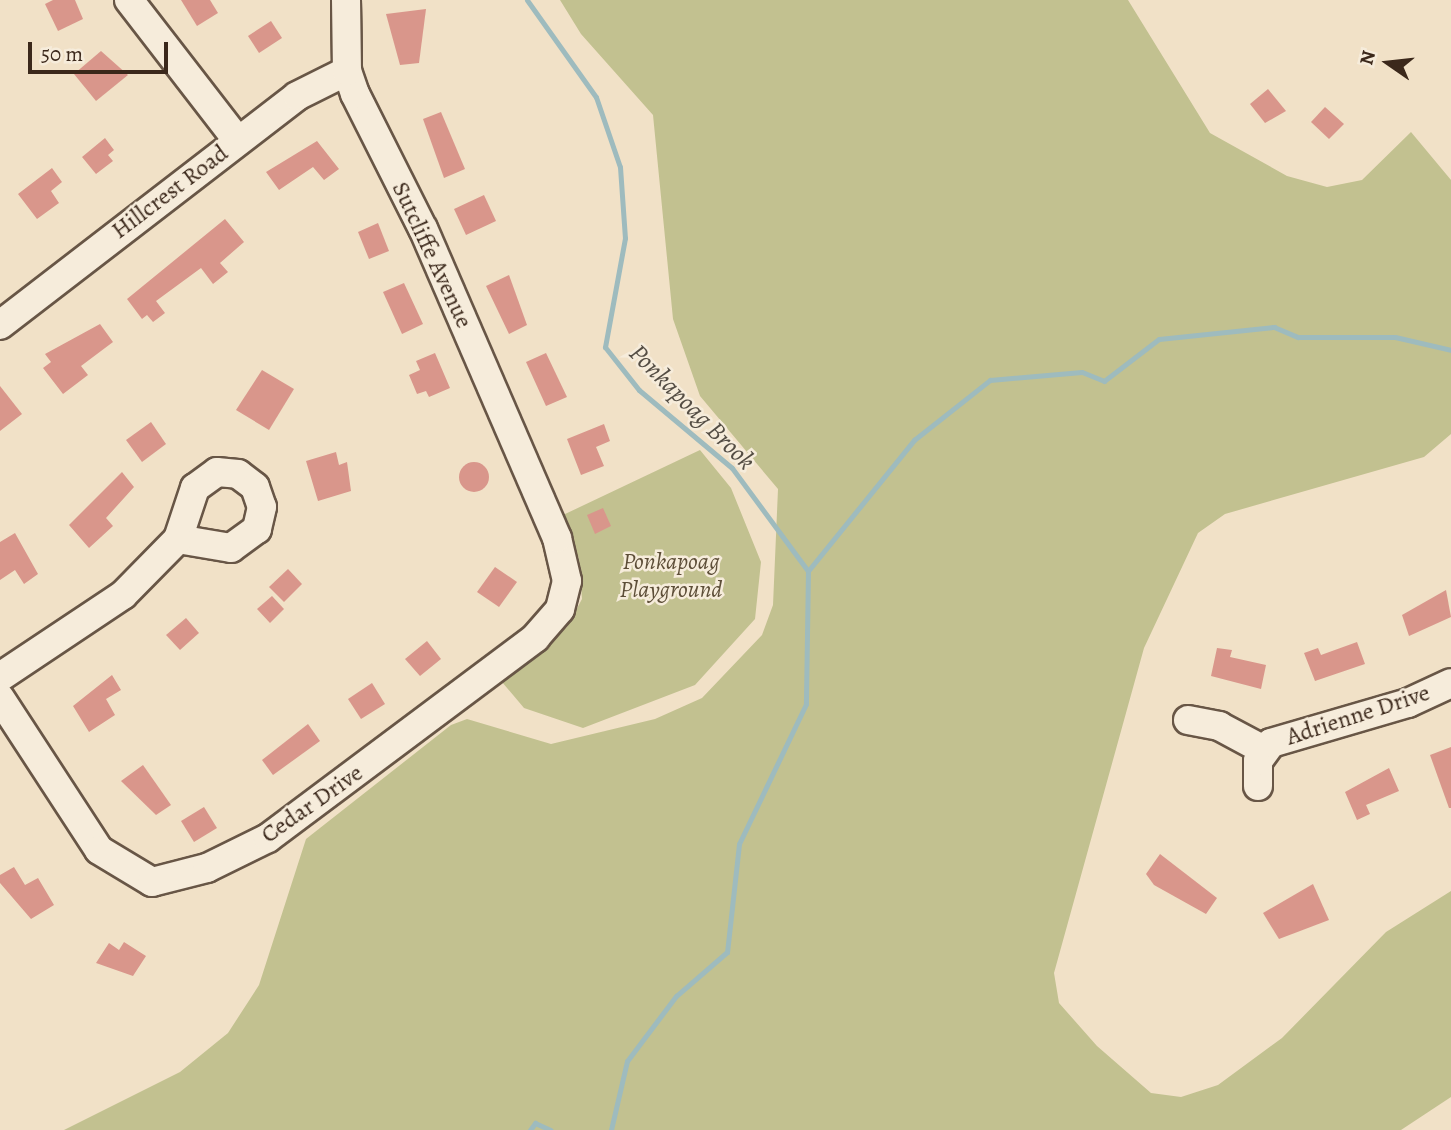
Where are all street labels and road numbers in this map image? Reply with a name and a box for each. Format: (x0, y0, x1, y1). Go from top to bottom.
street label: Hillcrest Road (106, 139, 234, 245)
street label: Sutcliffe Avenue (386, 177, 478, 333)
street label: Adrienne Drive (1283, 678, 1433, 752)
street label: Cedar Drive (256, 759, 368, 849)

